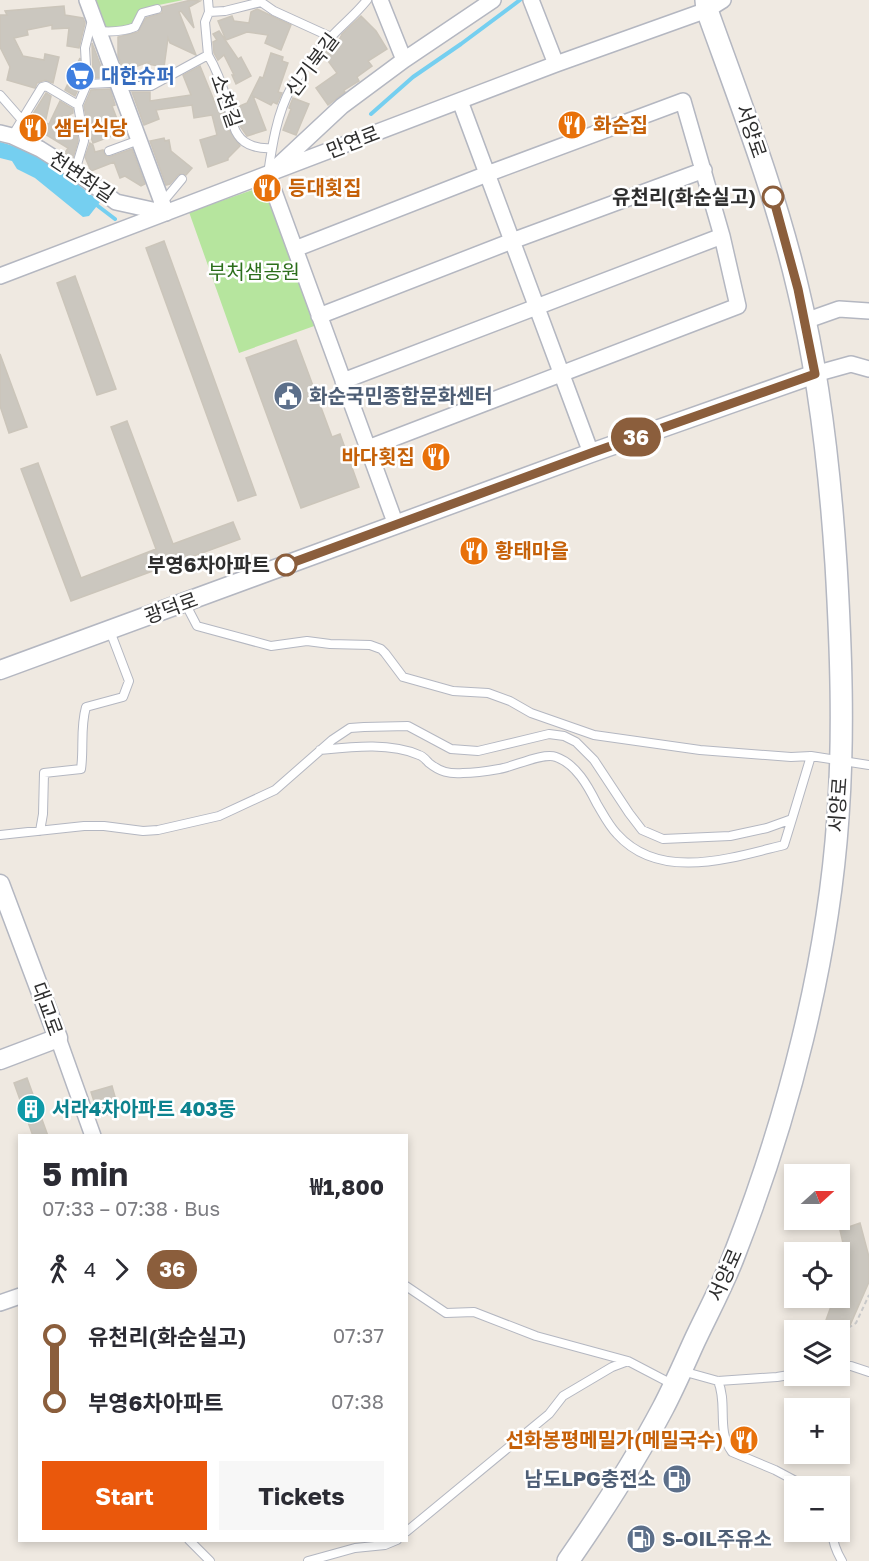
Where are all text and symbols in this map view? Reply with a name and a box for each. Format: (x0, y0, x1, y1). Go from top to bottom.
street label: 신기북길 (279, 28, 343, 101)
supermarket icon: 대한슈퍼 (64, 60, 96, 92)
place label: 대한슈퍼 (101, 63, 175, 87)
street label: 소천길 (207, 71, 247, 131)
street label: 서양로 (732, 101, 772, 161)
restaurant icon: 화순집 (556, 109, 588, 141)
restaurant icon: 샘터식당 (17, 112, 49, 144)
place label: 화순집 (593, 112, 648, 136)
place label: 샘터식당 (54, 115, 128, 139)
street label: 만연로 (323, 120, 383, 162)
street label: 천변좌길 (45, 146, 120, 207)
restaurant icon: 등대횟집 (251, 172, 283, 204)
place label: 등대횟집 (288, 175, 362, 199)
place label: 유천리(화순실고) (612, 184, 756, 208)
marker: 유천리(화순실고) (762, 186, 784, 208)
park label: 부처샘공원 (208, 259, 300, 283)
public building icon: 화순국민종합문화센터 (272, 380, 304, 412)
place label: 화순국민종합문화센터 (309, 383, 493, 407)
line badge: 36 (609, 418, 663, 456)
text: 36 (623, 424, 649, 450)
restaurant icon: 바다횟집 (420, 441, 452, 473)
place label: 바다횟집 (341, 444, 415, 468)
restaurant icon: 황태마을 (458, 535, 490, 567)
place label: 황태마을 (495, 538, 569, 562)
place label: 부영6차아파트 (147, 552, 270, 576)
marker: 부영6차아파트 (275, 554, 297, 576)
street label: 광덕로 (141, 586, 201, 628)
street label: 서양로 (823, 777, 851, 833)
street label: 대교로 (27, 979, 69, 1039)
building icon: 서라4차아파트 403동 (15, 1093, 47, 1125)
place label: 서라4차아파트 403동 (52, 1096, 236, 1120)
text: 5 min (42, 1154, 128, 1193)
north arrow (784, 1164, 850, 1230)
map controls (784, 1164, 850, 1542)
text: ₩1,800 (310, 1173, 384, 1200)
text: 07:33 – 07:38 · Bus (42, 1196, 220, 1220)
button: locate (784, 1242, 850, 1308)
street label: 서양로 (702, 1244, 746, 1305)
icon: walk (42, 1253, 75, 1286)
icon: forward (105, 1253, 138, 1286)
text: 36 (159, 1256, 185, 1282)
text: 4 (84, 1257, 96, 1281)
button: layers (784, 1320, 850, 1386)
text: 유천리(화순실고) (88, 1323, 246, 1350)
text: 07:37 (333, 1323, 384, 1347)
text: 부영6차아파트 (88, 1389, 223, 1416)
text: 07:38 (331, 1389, 384, 1413)
button: + (784, 1398, 850, 1464)
restaurant icon: 선화봉평메밀가(메밀국수) (728, 1424, 760, 1456)
place label: 선화봉평메밀가(메밀국수) (505, 1427, 723, 1451)
button: Start (42, 1461, 207, 1530)
button: Tickets (219, 1461, 384, 1530)
fuel station icon: 남도LPG충전소 (661, 1463, 693, 1495)
place label: 남도LPG충전소 (525, 1466, 656, 1490)
button: − (784, 1476, 850, 1542)
fuel station icon: S-OIL주유소 (625, 1523, 657, 1555)
place label: S-OIL주유소 (662, 1526, 772, 1550)

